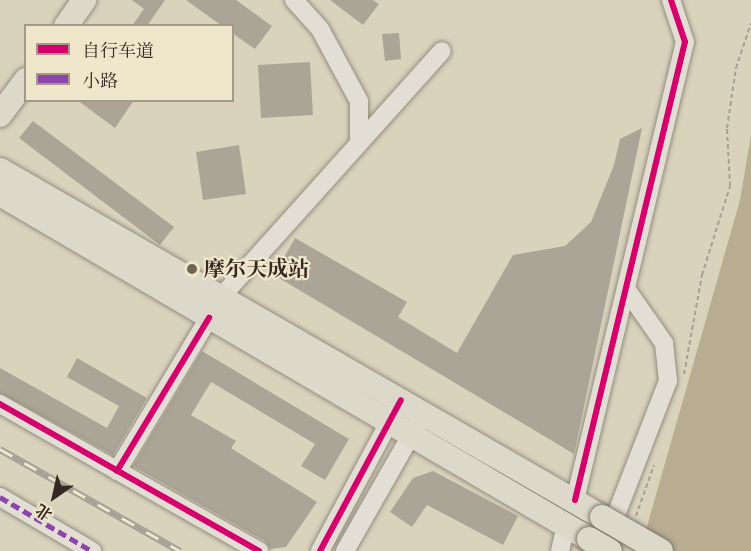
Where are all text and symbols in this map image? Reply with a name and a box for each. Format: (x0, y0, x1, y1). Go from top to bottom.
legend (24, 24, 234, 102)
text: 自行车道 (82, 40, 154, 62)
text: 小路 (82, 70, 118, 92)
place label: 摩尔天成站 (204, 256, 309, 282)
marker: 摩尔天成站 (185, 262, 199, 276)
north arrow (24, 467, 84, 527)
text: 北 (32, 500, 56, 525)

